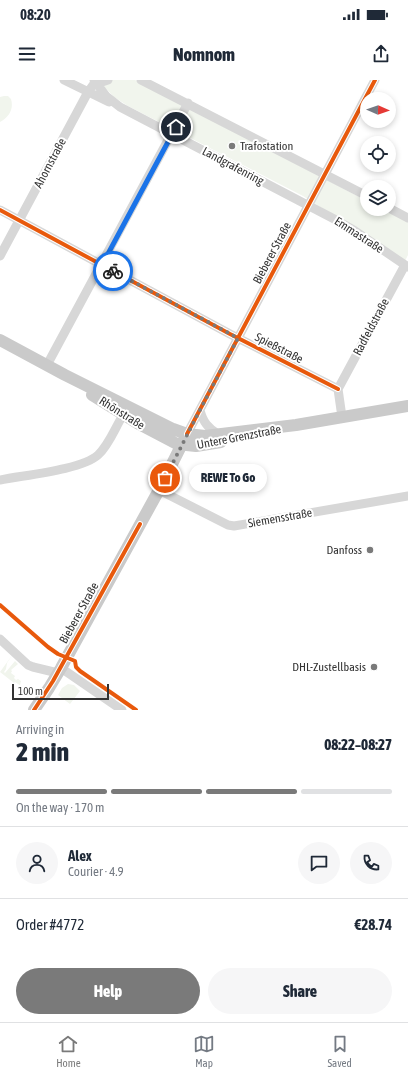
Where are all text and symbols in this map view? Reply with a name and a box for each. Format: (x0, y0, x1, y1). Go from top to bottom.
text: 08:20 (20, 6, 51, 23)
icon: menu (16, 43, 38, 65)
icon: share (370, 43, 392, 65)
text: Nomnom (173, 44, 235, 65)
north arrow (360, 92, 396, 128)
map controls (360, 92, 396, 216)
pin (159, 110, 193, 144)
icon: home (165, 116, 187, 138)
street label: Ahornstraße (31, 136, 69, 190)
button: locate (360, 136, 396, 172)
place label: Trafostation (240, 139, 293, 153)
marker: Trafostation (227, 141, 237, 151)
street label: Landgrafenring (200, 144, 267, 188)
button: layers (360, 180, 396, 216)
street label: Emmastraße (332, 214, 386, 256)
street label: Bieberer Straße (250, 220, 294, 286)
courier (93, 251, 133, 291)
icon: bike (102, 260, 124, 282)
street label: Radfeldstraße (350, 296, 392, 358)
street label: Spießstraße (253, 330, 305, 366)
street label: Rhönstraße (97, 394, 147, 432)
street label: Untere Grenzstraße (196, 422, 282, 452)
pin (148, 461, 182, 495)
callout: REWE To Go (189, 464, 267, 492)
icon: bag (154, 467, 176, 489)
text: REWE To Go (201, 470, 255, 485)
street label: Siemensstraße (247, 505, 313, 531)
place label: Danfoss (326, 543, 362, 557)
marker: Danfoss (365, 545, 375, 555)
street label: Bieberer Straße (56, 580, 102, 646)
place label: DHL-Zustellbasis (292, 660, 366, 674)
marker: DHL-Zustellbasis (369, 662, 379, 672)
scale bar (12, 682, 109, 701)
text: 100 m (18, 685, 43, 697)
text: Arriving in (16, 722, 64, 737)
text: 08:22–08:27 (324, 736, 392, 753)
text: 2 min (16, 737, 69, 767)
text: On the way · 170 m (16, 800, 104, 815)
button: person (16, 842, 58, 884)
button: chat (298, 842, 340, 884)
button: phone (350, 842, 392, 884)
text: Alex (68, 847, 92, 864)
text: Courier · 4.9 (68, 864, 124, 879)
text: Order #4772 (16, 916, 84, 933)
text: €28.74 (354, 916, 392, 933)
button: Help (16, 968, 200, 1014)
button: Share (208, 968, 392, 1014)
tab: Home (56, 1033, 81, 1069)
tab: Map (193, 1033, 215, 1069)
tab: Saved (327, 1033, 352, 1069)

